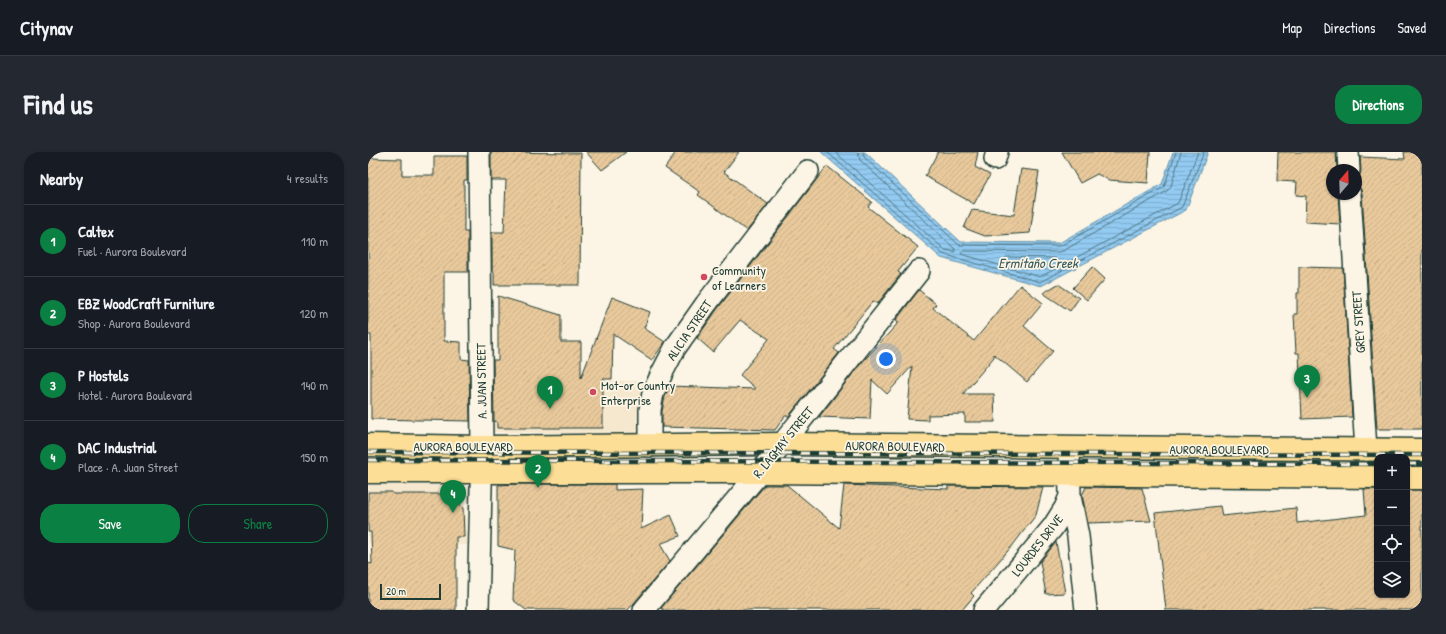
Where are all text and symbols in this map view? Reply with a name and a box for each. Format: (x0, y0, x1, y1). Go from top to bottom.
text: Citynav (20, 15, 73, 41)
text: Map (1282, 18, 1302, 37)
text: Directions (1324, 18, 1375, 37)
text: Saved (1397, 18, 1426, 37)
text: Find us (24, 85, 93, 123)
button: Directions (1335, 85, 1422, 124)
north arrow (1326, 164, 1362, 200)
text: Nearby (40, 167, 83, 190)
text: 4 results (287, 169, 328, 187)
text: Caltex (78, 221, 114, 242)
text: 1 (51, 232, 55, 250)
text: 110 m (301, 232, 328, 250)
text: Fuel · Aurora Boulevard (78, 242, 186, 260)
water label: Ermitaño Creek (998, 253, 1079, 272)
place label: Community of Learners (712, 261, 767, 294)
marker: Community of Learners (699, 272, 709, 282)
street label: GREY STREET (1347, 289, 1369, 354)
text: EBZ WoodCraft Furniture (78, 293, 215, 314)
street label: ALICIA STREET (662, 295, 716, 364)
text: 2 (50, 304, 56, 322)
text: 120 m (300, 304, 328, 322)
text: Shop · Aurora Boulevard (78, 314, 190, 332)
street label: A. JUAN STREET (471, 342, 491, 419)
your location (876, 349, 896, 369)
text: P Hostels (78, 365, 128, 386)
pin: 3 (1294, 365, 1320, 398)
text: 3 (50, 376, 56, 394)
text: 140 m (301, 376, 328, 394)
pin: 1 (537, 376, 563, 409)
place label: Mot-or Country Enterprise (601, 376, 676, 409)
text: Hotel · Aurora Boulevard (78, 386, 192, 404)
marker: Mot-or Country Enterprise (588, 387, 598, 397)
street label: R. LAGMAY STREET (748, 402, 818, 482)
street label: AURORA BOULEVARD (845, 436, 946, 456)
text: DAC Industrial (78, 437, 156, 458)
street label: AURORA BOULEVARD (413, 437, 513, 455)
street label: AURORA BOULEVARD (1169, 440, 1269, 458)
text: 4 (51, 448, 55, 466)
text: 150 m (300, 448, 328, 466)
map controls (1374, 454, 1410, 598)
button: + (1374, 454, 1410, 490)
pin: 2 (525, 455, 551, 488)
text: Place · A. Juan Street (78, 458, 178, 476)
pin: 4 (440, 480, 466, 513)
button: − (1374, 490, 1410, 526)
button: Save (40, 504, 180, 543)
button: Share (188, 504, 328, 543)
street label: LOURDES DRIVE (1007, 510, 1067, 580)
button: locate (1374, 526, 1410, 562)
button: layers (1374, 562, 1410, 598)
scale bar (380, 582, 441, 601)
text: 20 m (386, 584, 406, 598)

